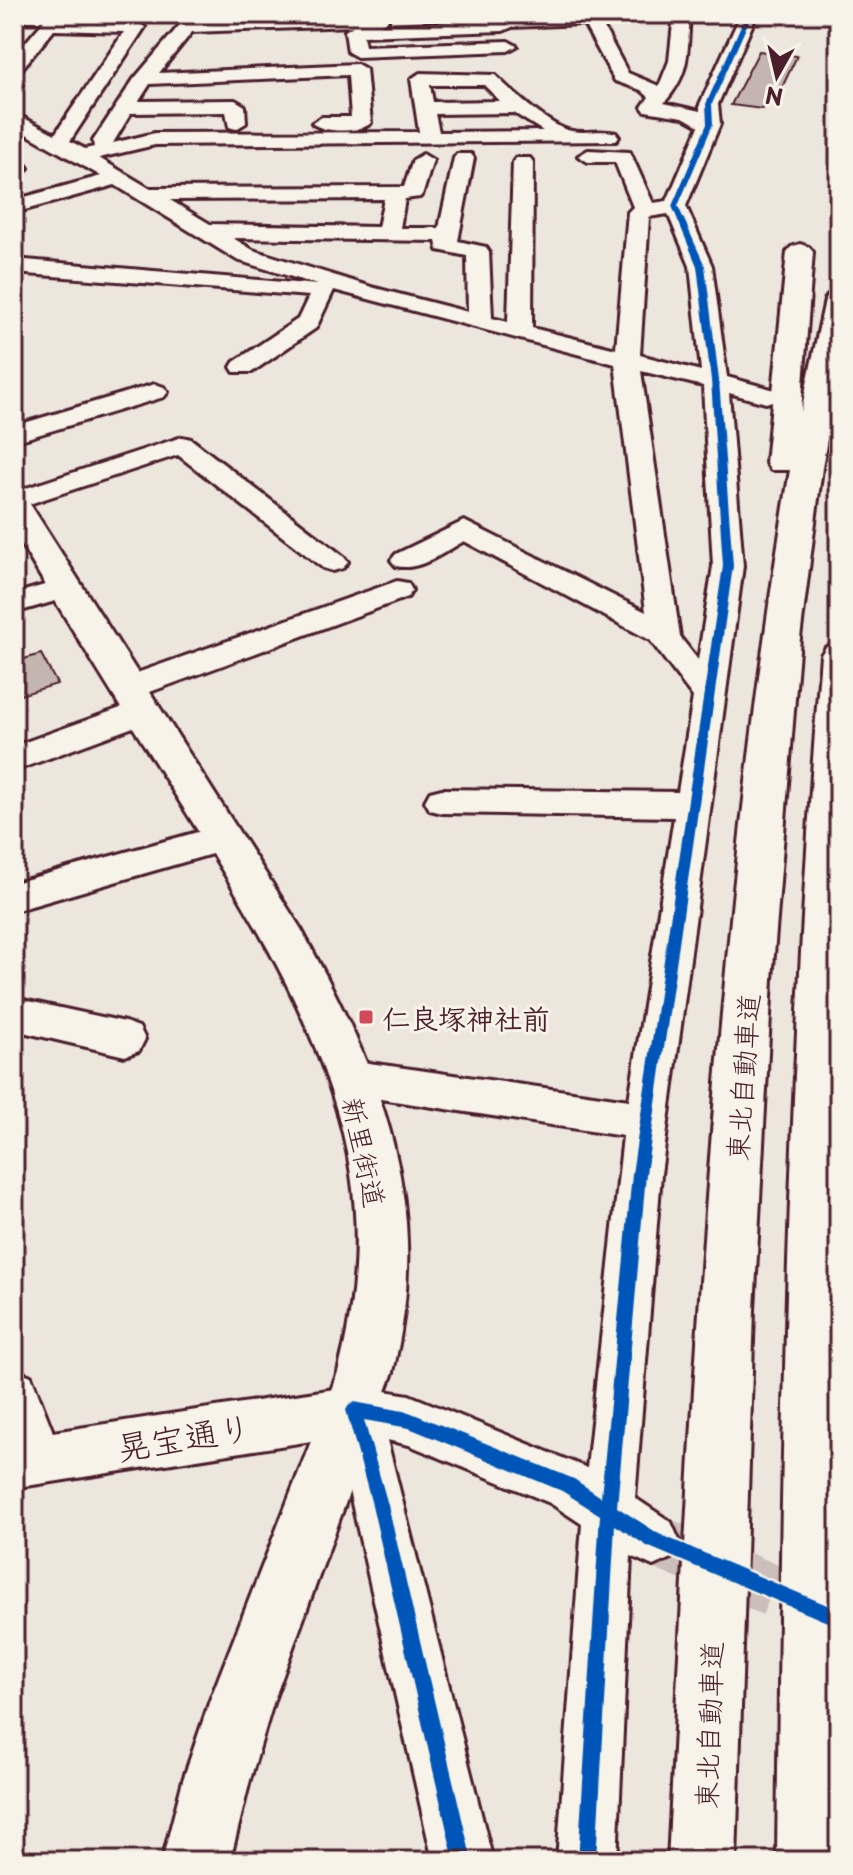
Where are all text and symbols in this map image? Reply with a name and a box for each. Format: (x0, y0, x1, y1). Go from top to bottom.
north arrow (737, 36, 817, 116)
text: N (763, 80, 785, 115)
street label: 東北自動車道 (715, 992, 769, 1162)
place label: 仁良塚神社前 (382, 996, 550, 1039)
marker: 仁良塚神社前 (357, 1008, 375, 1026)
street label: 新里街道 (332, 1093, 398, 1211)
street label: 晃宝通り (113, 1400, 255, 1472)
street label: 東北自動車道 (684, 1640, 732, 1810)

